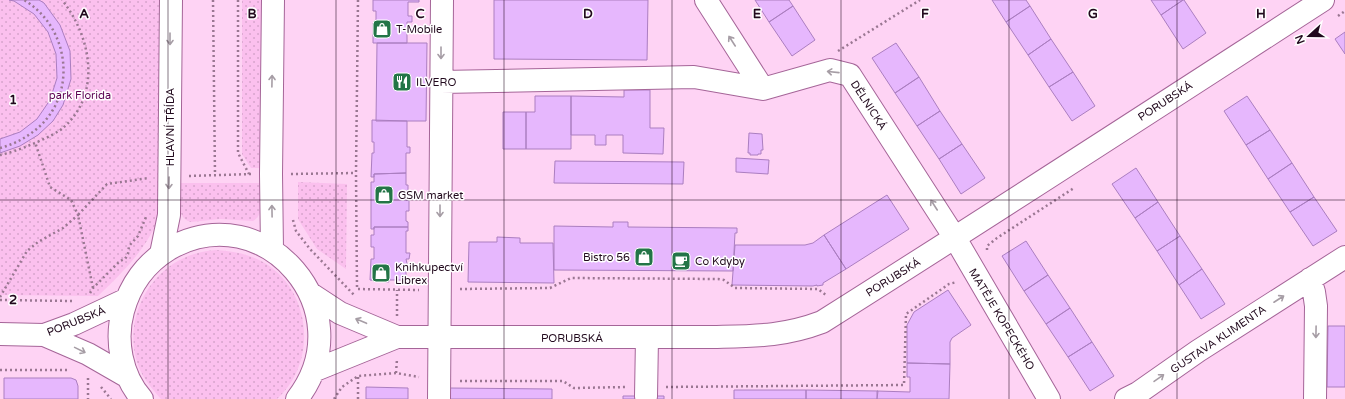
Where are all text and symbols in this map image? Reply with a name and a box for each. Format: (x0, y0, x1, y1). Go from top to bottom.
text: A (79, 6, 89, 22)
text: B (247, 6, 257, 22)
text: C (415, 6, 425, 22)
text: D (583, 6, 593, 22)
text: E (753, 6, 761, 22)
text: F (921, 6, 929, 22)
text: G (1088, 6, 1098, 22)
text: H (1256, 6, 1266, 22)
north arrow (1289, 16, 1329, 56)
shop icon: T-Mobile (371, 18, 393, 40)
place label: T-Mobile (396, 23, 442, 36)
one-way arrow (166, 32, 174, 45)
text: N (1292, 33, 1308, 46)
one-way arrow (728, 36, 736, 47)
one-way arrow (437, 46, 445, 59)
one-way arrow (827, 68, 840, 76)
restaurant icon: ILVERO (391, 71, 413, 93)
one-way arrow (268, 75, 276, 88)
place label: ILVERO (416, 76, 456, 89)
street label: DĚLNICKÁ (848, 77, 890, 133)
street label: PORUBSKÁ (1135, 78, 1195, 124)
street label: HLAVNÍ TŘÍDA (163, 88, 177, 166)
park label: park Florida (49, 89, 111, 102)
text: 1 (9, 92, 17, 108)
one-way arrow (165, 176, 173, 189)
shop icon: GSM market (373, 184, 395, 206)
place label: GSM market (398, 189, 463, 202)
one-way arrow (929, 199, 937, 211)
one-way arrow (436, 204, 444, 217)
one-way arrow (268, 205, 276, 218)
shop icon: Bistro 56 (633, 246, 655, 268)
cafe icon: Co Kdyby (670, 250, 692, 272)
place label: Bistro 56 (583, 251, 630, 264)
place label: Co Kdyby (695, 255, 745, 268)
street label: PORUBSKÁ (863, 255, 923, 299)
place label: Knihkupectví Librex (395, 261, 463, 287)
shop icon: Knihkupectví Librex (370, 262, 392, 284)
street label: MATĚJE KOPECKÉHO (966, 265, 1038, 373)
text: 2 (9, 292, 17, 308)
one-way arrow (1274, 295, 1285, 303)
street label: PORUBSKÁ (45, 303, 107, 339)
street label: GUSTAVA KLIMENTA (1168, 303, 1269, 376)
one-way arrow (355, 317, 367, 325)
one-way arrow (1312, 325, 1320, 338)
street label: PORUBSKÁ (541, 331, 603, 345)
one-way arrow (73, 347, 85, 354)
one-way arrow (1154, 374, 1165, 382)

